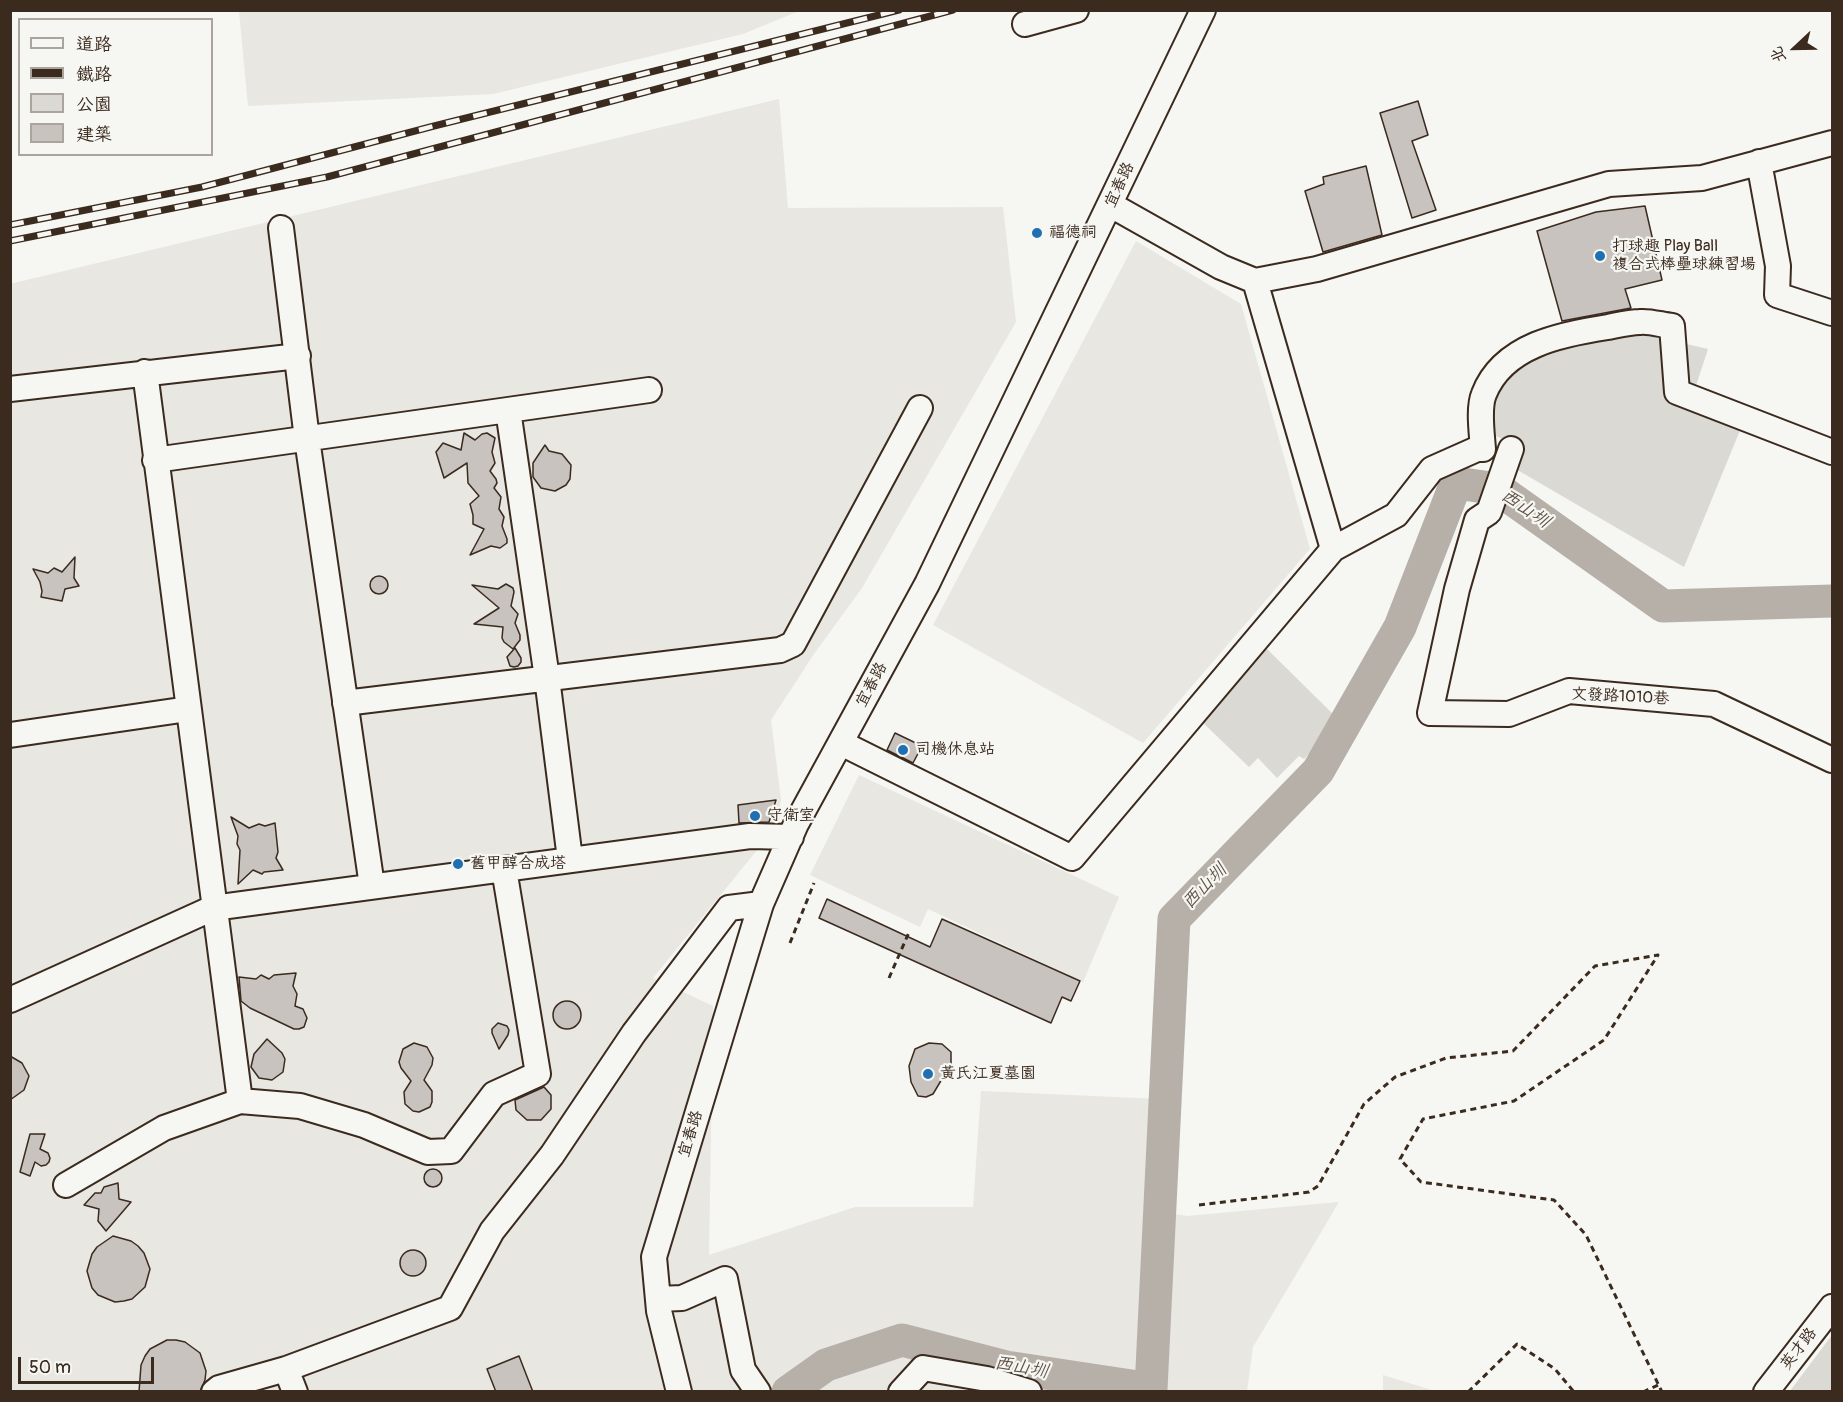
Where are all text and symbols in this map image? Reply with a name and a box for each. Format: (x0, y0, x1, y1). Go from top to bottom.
legend (18, 18, 213, 156)
north arrow (1765, 18, 1825, 78)
text: 道路 (76, 33, 112, 56)
text: 北 (1766, 44, 1791, 66)
text: 鐵路 (76, 63, 112, 86)
text: 公園 (76, 93, 112, 116)
text: 建築 (76, 123, 112, 146)
street label: 宜春路 (1101, 159, 1139, 211)
place label: 福德祠 (1049, 223, 1097, 243)
marker: 福德祠 (1030, 226, 1044, 240)
place label: 打球趣 Play Ball 複合式棒壘球練習場 (1612, 237, 1756, 275)
marker: 打球趣 Play Ball 複合式棒壘球練習場 (1593, 249, 1607, 263)
water label: 西山圳 (1497, 485, 1553, 533)
street label: 宜春路 (852, 659, 892, 711)
street label: 文發路1010巷 (1570, 685, 1670, 709)
place label: 司機休息站 (915, 740, 995, 760)
marker: 司機休息站 (896, 743, 910, 757)
place label: 守衛室 (767, 806, 815, 826)
marker: 守衛室 (748, 809, 762, 823)
place label: 舊甲醇合成塔 (470, 854, 566, 874)
marker: 舊甲醇合成塔 (451, 857, 465, 871)
water label: 西山圳 (1178, 860, 1232, 914)
place label: 黃氏江夏墓園 (940, 1064, 1036, 1084)
marker: 黃氏江夏墓園 (921, 1067, 935, 1081)
street label: 宜春路 (675, 1108, 707, 1160)
street label: 英才路 (1777, 1324, 1821, 1374)
scale bar (21, 1345, 158, 1383)
water label: 西山圳 (993, 1353, 1049, 1383)
text: 50 m (29, 1356, 71, 1379)

